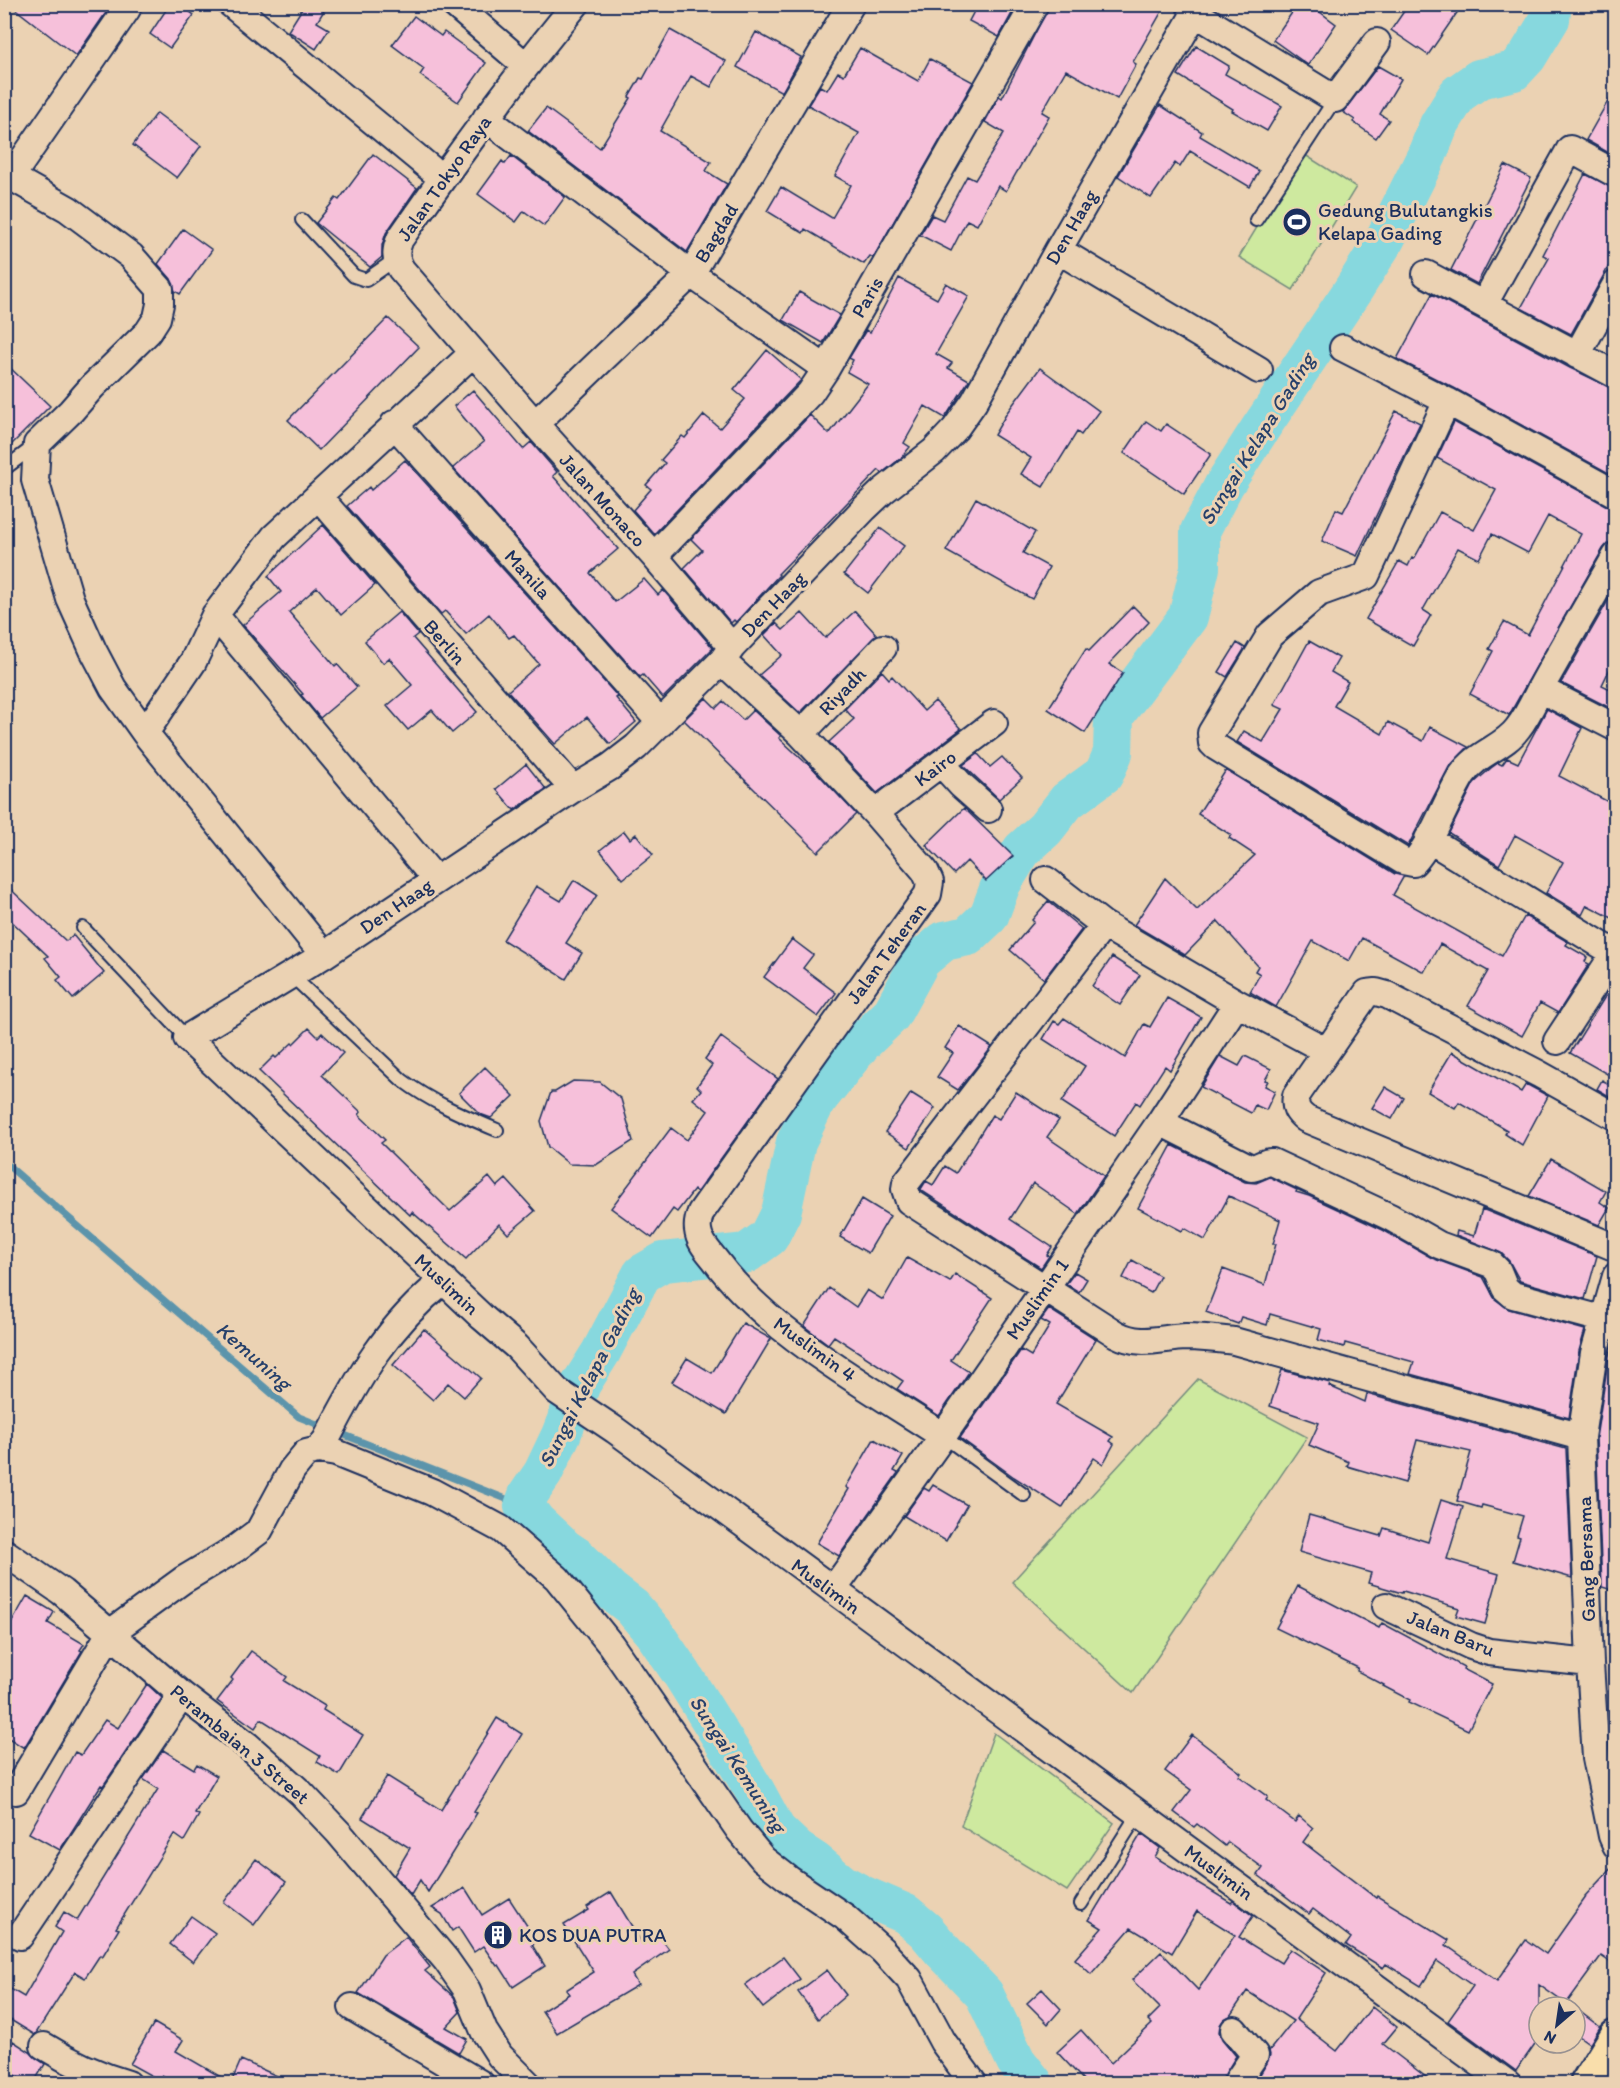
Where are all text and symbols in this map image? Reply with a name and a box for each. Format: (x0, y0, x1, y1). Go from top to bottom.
street label: Jalan Tokyo Raya (392, 110, 497, 246)
street label: Den Haag (1040, 184, 1103, 269)
place label: Gedung Bulutangkis Kelapa Gading (1318, 198, 1493, 245)
street label: Bagdad (689, 199, 743, 267)
sports icon: Gedung Bulutangkis Kelapa Gading (1281, 206, 1313, 238)
street label: Paris (846, 272, 888, 322)
water label: Sungai Kelapa Gading (1194, 347, 1321, 529)
street label: Jalan Monaco (555, 448, 651, 552)
street label: Manila (499, 544, 557, 604)
street label: Den Haag (736, 565, 811, 642)
street label: Berlin (419, 614, 471, 670)
street label: Riyadh (813, 662, 871, 720)
street label: Kairo (909, 744, 961, 792)
street label: Den Haag (355, 872, 438, 939)
street label: Jalan Teheran (841, 897, 931, 1009)
street label: Muslimin (410, 1248, 484, 1320)
street label: Muslimin 1 (1000, 1254, 1074, 1344)
water label: Sungai Kelapa Gading (533, 1282, 646, 1471)
street label: Muslimin 4 (769, 1311, 861, 1387)
water label: Kemuning (212, 1316, 299, 1397)
street label: Gang Bersama (1572, 1495, 1600, 1622)
street label: Muslimin (787, 1553, 865, 1619)
street label: Jalan Baru (1404, 1605, 1498, 1661)
street label: Perambaian 3 Street (165, 1679, 315, 1809)
water label: Sungai Kemuning (685, 1691, 793, 1839)
street label: Muslimin (1180, 1839, 1258, 1905)
building icon: KOS DUA PUTRA (482, 1919, 514, 1951)
place label: KOS DUA PUTRA (519, 1923, 667, 1947)
north arrow (1527, 1995, 1587, 2055)
text: N (1541, 2027, 1559, 2049)

